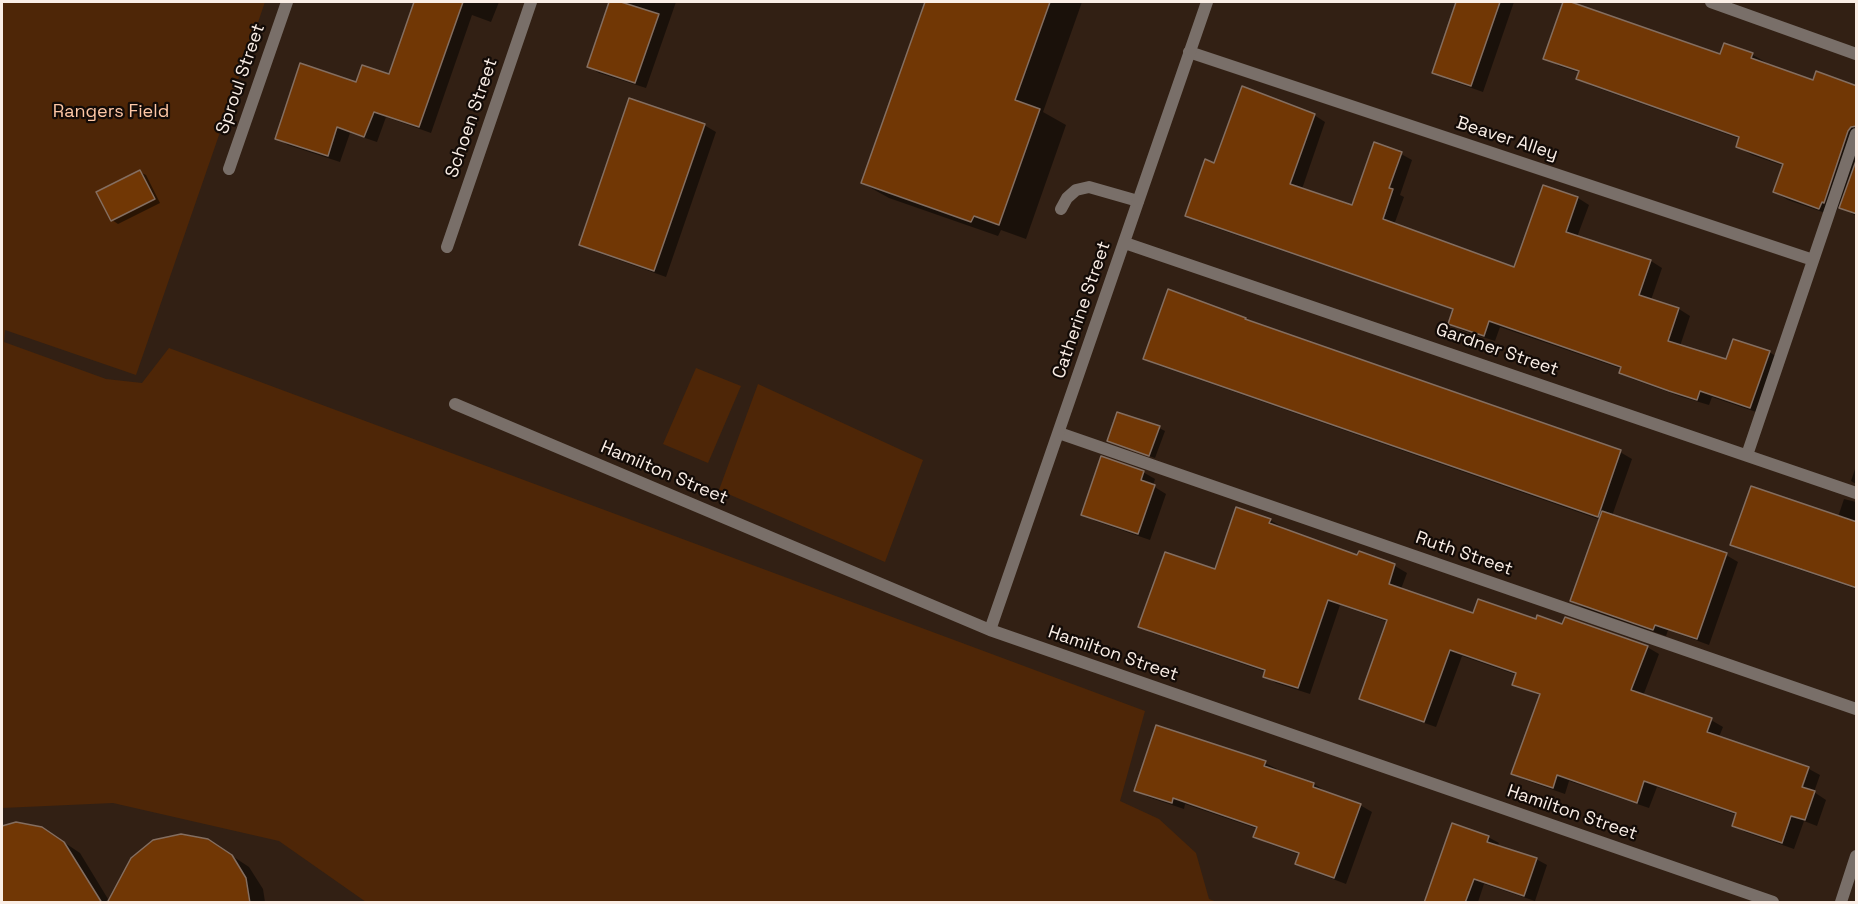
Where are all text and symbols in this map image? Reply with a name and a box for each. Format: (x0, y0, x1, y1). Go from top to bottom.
street label: Sproul Street (212, 21, 270, 137)
street label: Schoen Street (441, 55, 503, 181)
park label: Rangers Field (53, 101, 169, 123)
street label: Beaver Alley (1453, 112, 1561, 166)
street label: Catherine Street (1048, 238, 1116, 382)
street label: Gardner Street (1433, 319, 1561, 381)
street label: Hamilton Street (597, 436, 731, 510)
street label: Ruth Street (1413, 527, 1515, 581)
street label: Hamilton Street (1045, 622, 1181, 686)
street label: Hamilton Street (1504, 781, 1640, 845)

